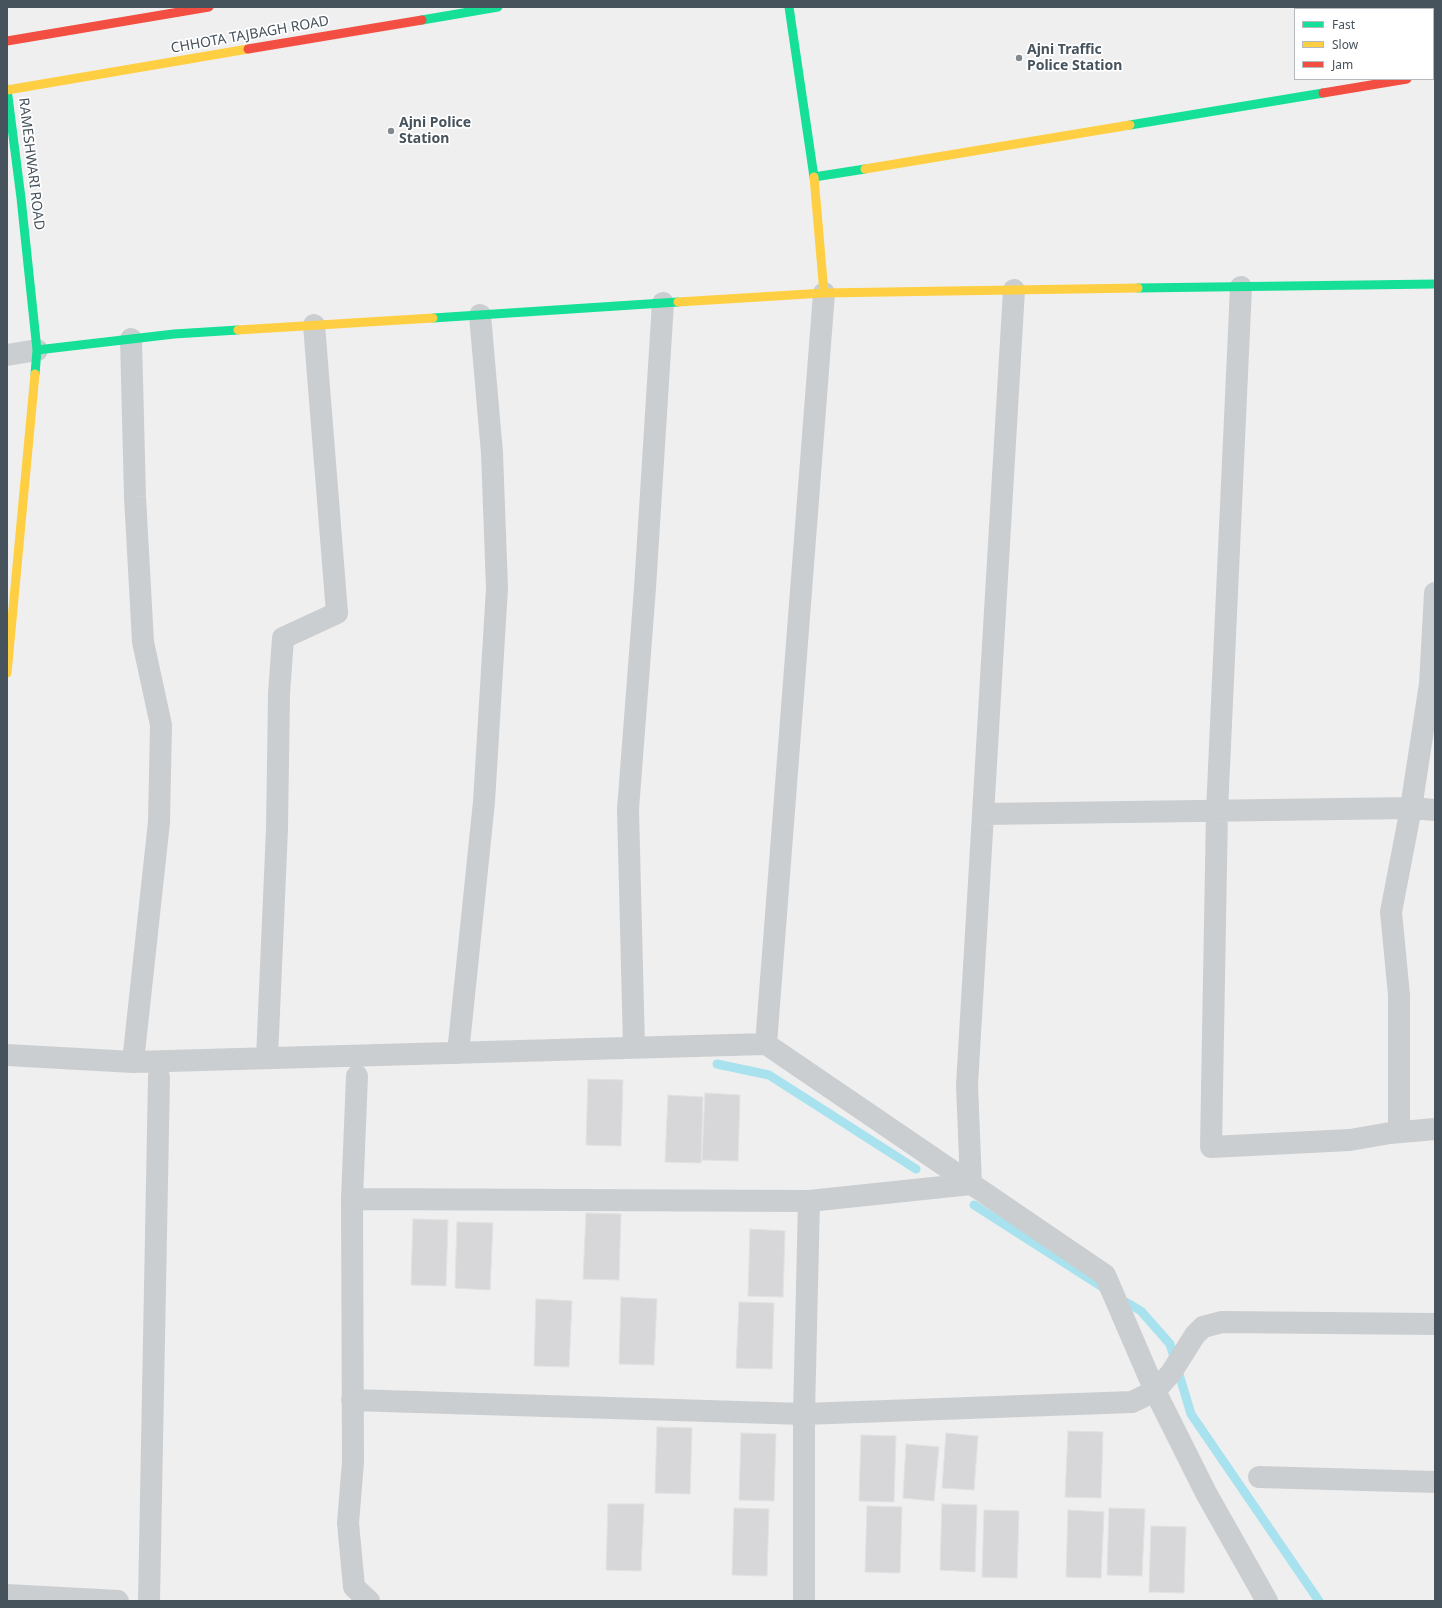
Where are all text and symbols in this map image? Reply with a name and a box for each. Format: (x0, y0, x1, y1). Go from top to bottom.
legend (1294, 8, 1434, 80)
street label: CHHOTA TAJBAGH ROAD (170, 13, 330, 57)
text: Fast (1332, 16, 1355, 33)
text: Slow (1332, 36, 1358, 53)
place label: Ajni Traffic Police Station (1027, 42, 1122, 74)
marker: Ajni Traffic Police Station (1014, 53, 1024, 63)
text: Jam (1332, 56, 1353, 73)
street label: RAMESHWARI ROAD (15, 97, 47, 231)
place label: Ajni Police Station (399, 115, 471, 148)
marker: Ajni Police Station (386, 126, 396, 136)

